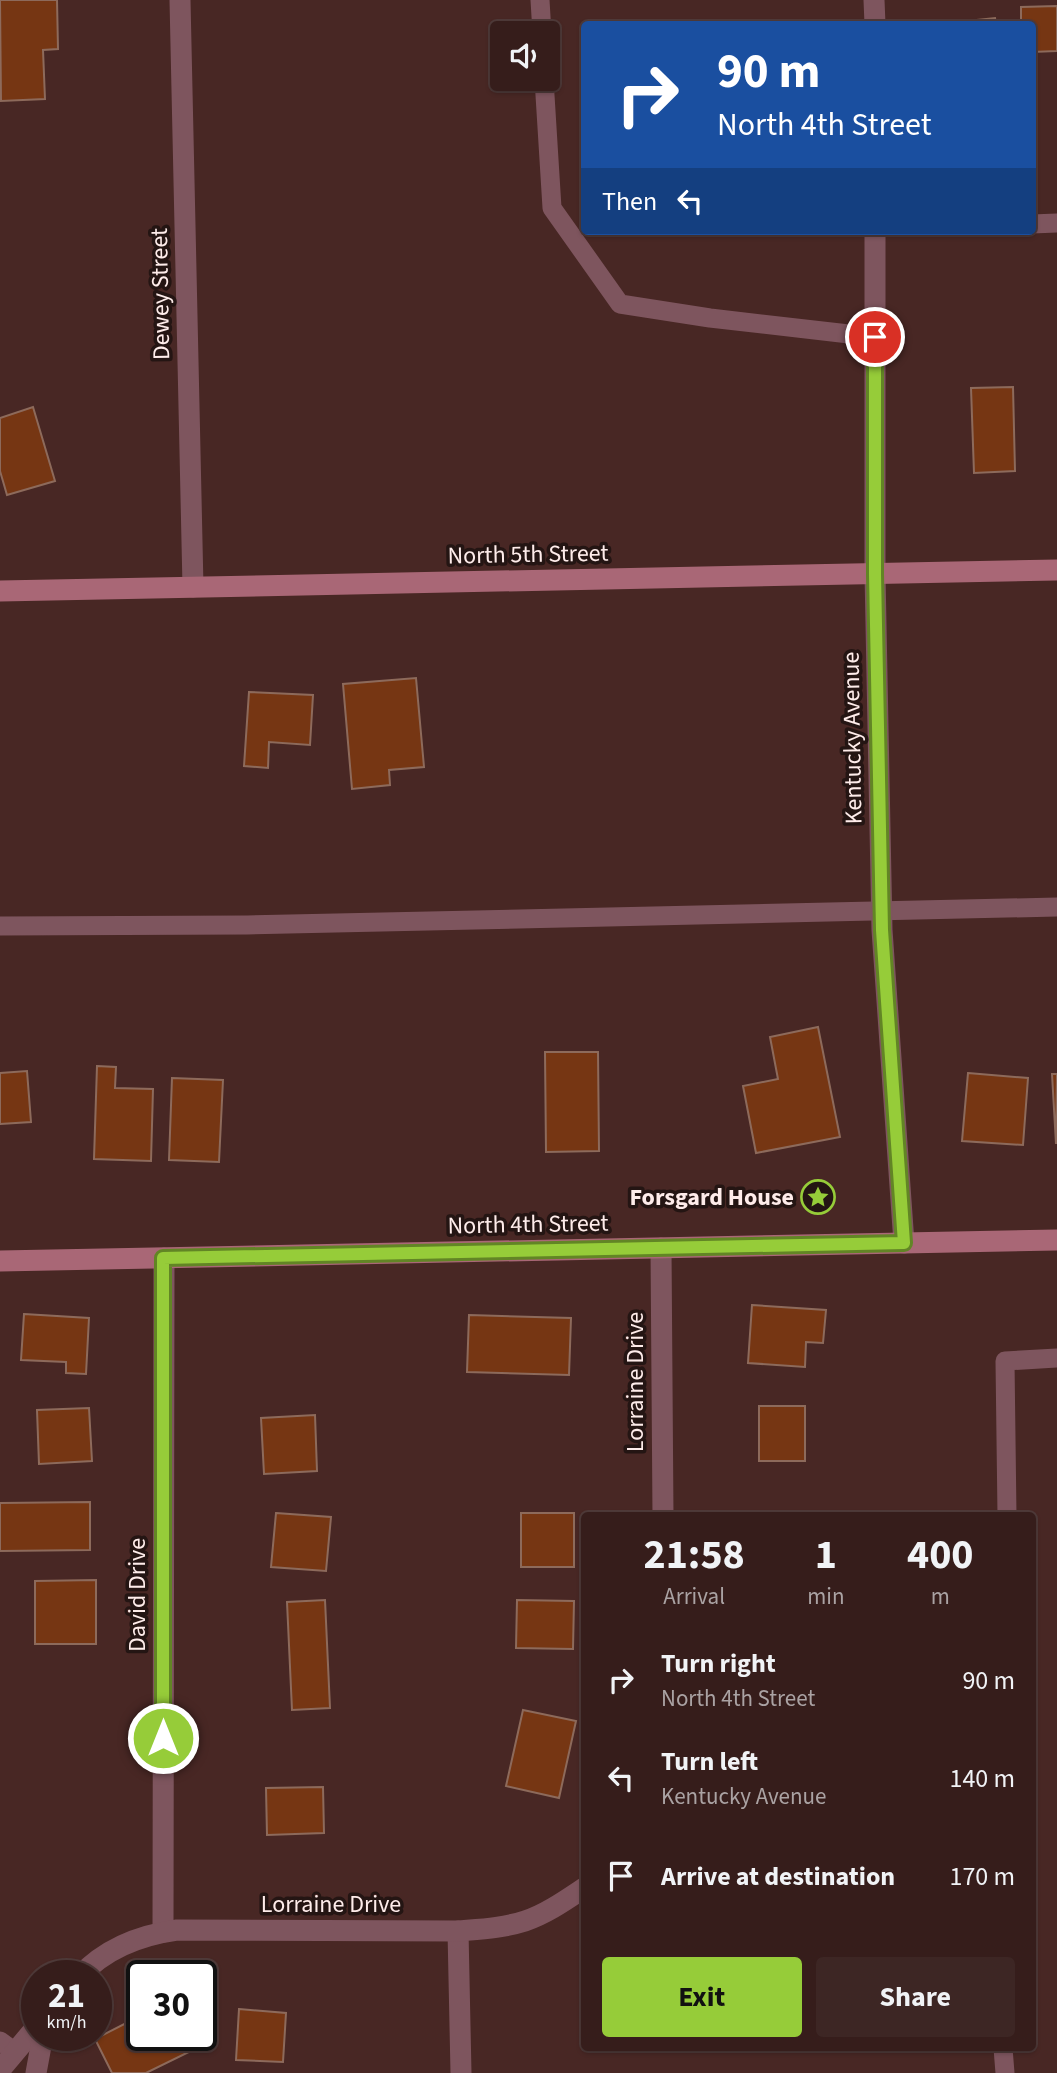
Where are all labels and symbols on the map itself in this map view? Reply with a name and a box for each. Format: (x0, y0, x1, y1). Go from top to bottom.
street label: Dewey Street (142, 228, 179, 360)
pin (845, 307, 905, 367)
street label: North 5th Street (447, 536, 609, 573)
street label: Kentucky Avenue (833, 651, 872, 825)
place icon: Forsgard House (799, 1178, 837, 1216)
place label: Forsgard House (629, 1180, 794, 1215)
street label: North 4th Street (447, 1206, 609, 1243)
street label: Lorraine Drive (618, 1312, 653, 1452)
street label: David Drive (120, 1538, 155, 1652)
position arrow (126, 1701, 200, 1775)
street label: Lorraine Drive (261, 1887, 401, 1922)
speed limit sign: 30 (126, 1960, 217, 2051)

